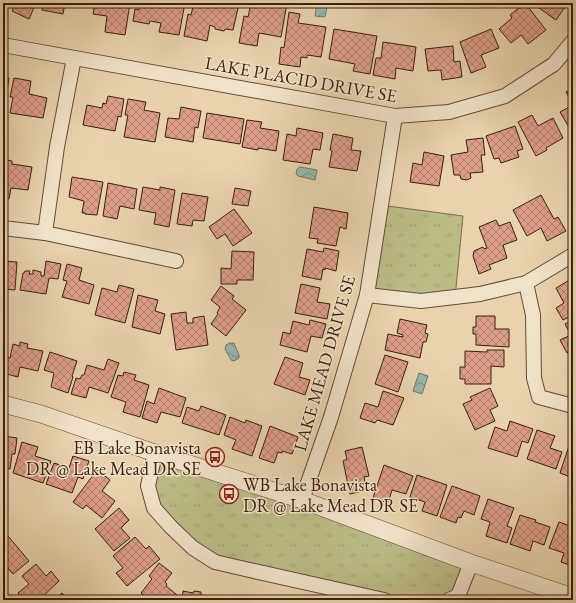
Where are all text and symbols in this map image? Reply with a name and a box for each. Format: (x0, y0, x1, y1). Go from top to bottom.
street label: LAKE PLACID DRIVE SE (203, 51, 399, 107)
street label: LAKE MEAD DRIVE SE (288, 272, 360, 454)
place label: EB Lake Bonavista DR @ Lake Mead DR SE (26, 436, 202, 480)
bus stop icon: EB Lake Bonavista DR @ Lake Mead DR SE (204, 446, 226, 468)
place label: WB Lake Bonavista DR @ Lake Mead DR SE (243, 473, 418, 517)
bus stop icon: WB Lake Bonavista DR @ Lake Mead DR SE (218, 483, 240, 505)

